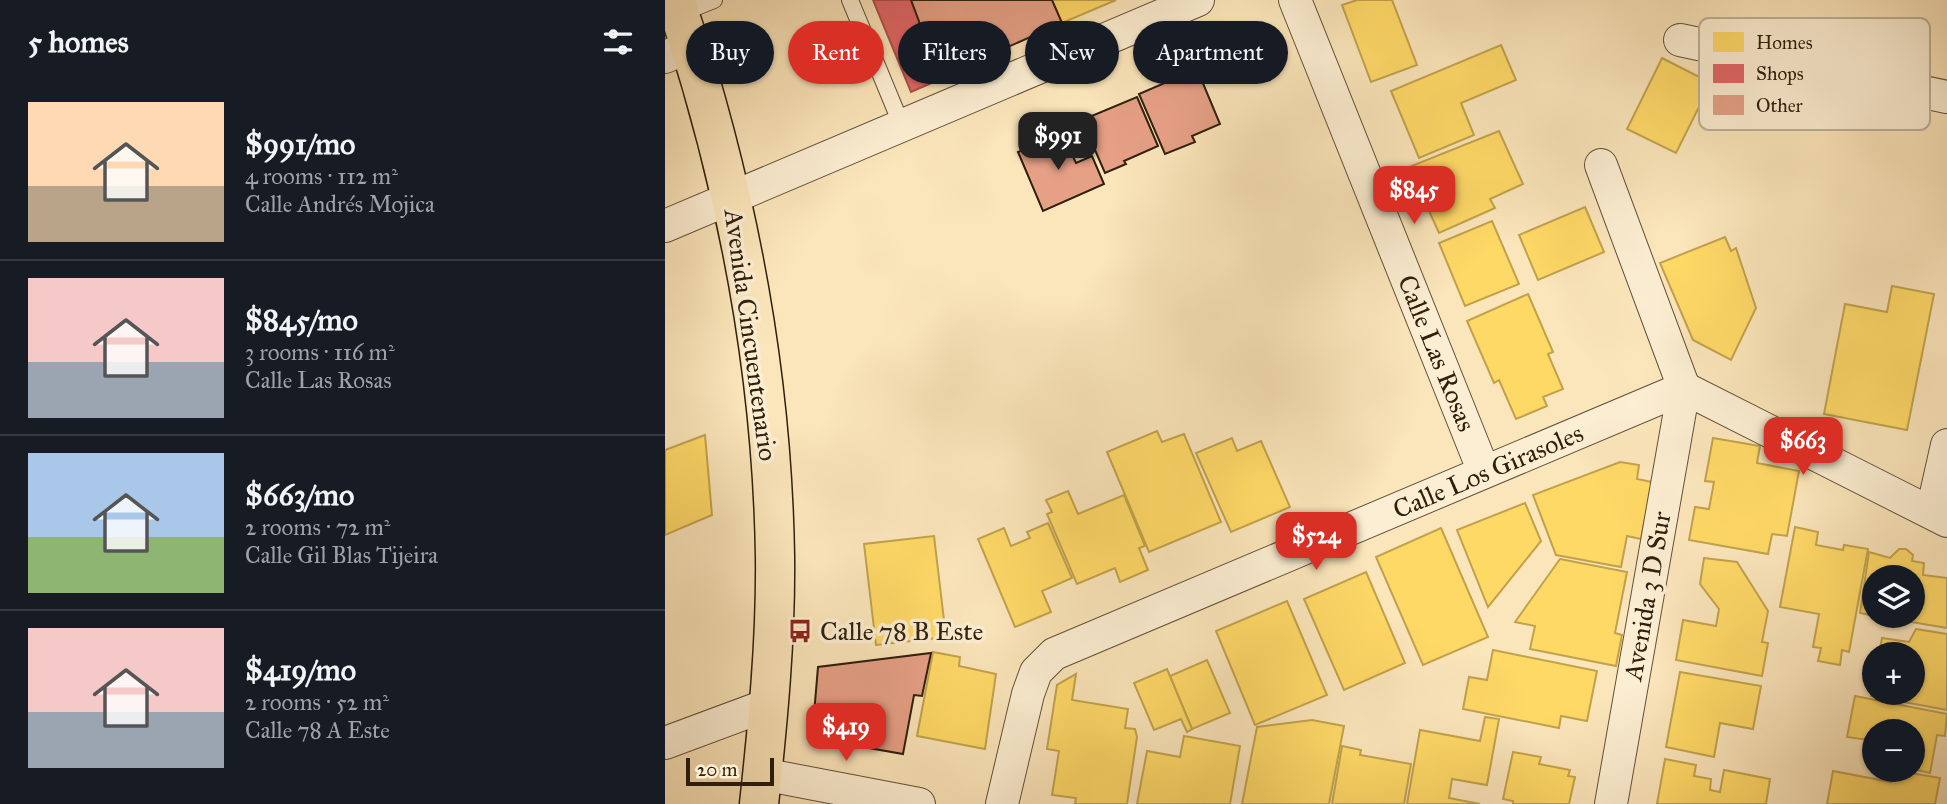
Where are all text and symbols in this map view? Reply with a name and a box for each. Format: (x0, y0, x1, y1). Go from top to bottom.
legend (1699, 18, 1930, 130)
chip: Buy (686, 21, 774, 84)
chip: Rent (788, 21, 884, 84)
chip: Filters (898, 21, 1011, 84)
chip: New (1025, 21, 1119, 84)
chip: Apartment (1133, 21, 1288, 84)
icon: filters (599, 23, 637, 61)
text: 5 homes (28, 24, 129, 60)
text: Homes (1756, 31, 1813, 54)
text: Shops (1756, 62, 1804, 85)
text: Other (1756, 94, 1804, 117)
pin: $991 (1017, 113, 1099, 172)
text: $991 (1034, 121, 1082, 149)
text: $991/mo (245, 126, 355, 162)
icon: home (84, 130, 168, 214)
text: 4 rooms · 112 m² (245, 162, 398, 190)
pin: $845 (1373, 166, 1455, 226)
text: $845 (1389, 175, 1439, 203)
text: Calle Andrés Mojica (245, 190, 435, 218)
street label: Avenida Cincuentenario (717, 206, 785, 463)
street label: Calle Las Rosas (1391, 270, 1483, 436)
text: $845/mo (245, 302, 358, 338)
icon: home (84, 306, 168, 390)
text: 3 rooms · 116 m² (245, 338, 395, 366)
text: Calle Las Rosas (245, 366, 392, 394)
street label: Calle Los Girasoles (1388, 417, 1588, 525)
pin: $663 (1762, 418, 1844, 477)
text: $663 (1780, 426, 1826, 454)
text: $663/mo (245, 477, 354, 513)
icon: home (84, 481, 168, 565)
street label: Avenida 3 D Sur (1616, 509, 1678, 684)
pin: $524 (1275, 512, 1357, 572)
text: 2 rooms · 72 m² (245, 513, 390, 541)
text: $524 (1292, 521, 1340, 549)
text: Calle Gil Blas Tijeira (245, 541, 438, 569)
map controls (1862, 565, 1925, 782)
button: layers (1862, 565, 1925, 628)
place label: Calle 78 B Este (820, 615, 984, 647)
bus stop icon: Calle 78 B Este (786, 617, 814, 645)
button: + (1862, 642, 1925, 705)
text: $419/mo (245, 652, 356, 688)
icon: home (84, 656, 168, 740)
text: 2 rooms · 52 m² (245, 688, 389, 716)
pin: $419 (805, 704, 887, 763)
text: $419 (822, 712, 870, 740)
text: Calle 78 A Este (245, 716, 390, 744)
button: − (1862, 719, 1925, 782)
scale bar (686, 755, 773, 787)
text: 20 m (697, 758, 738, 781)

